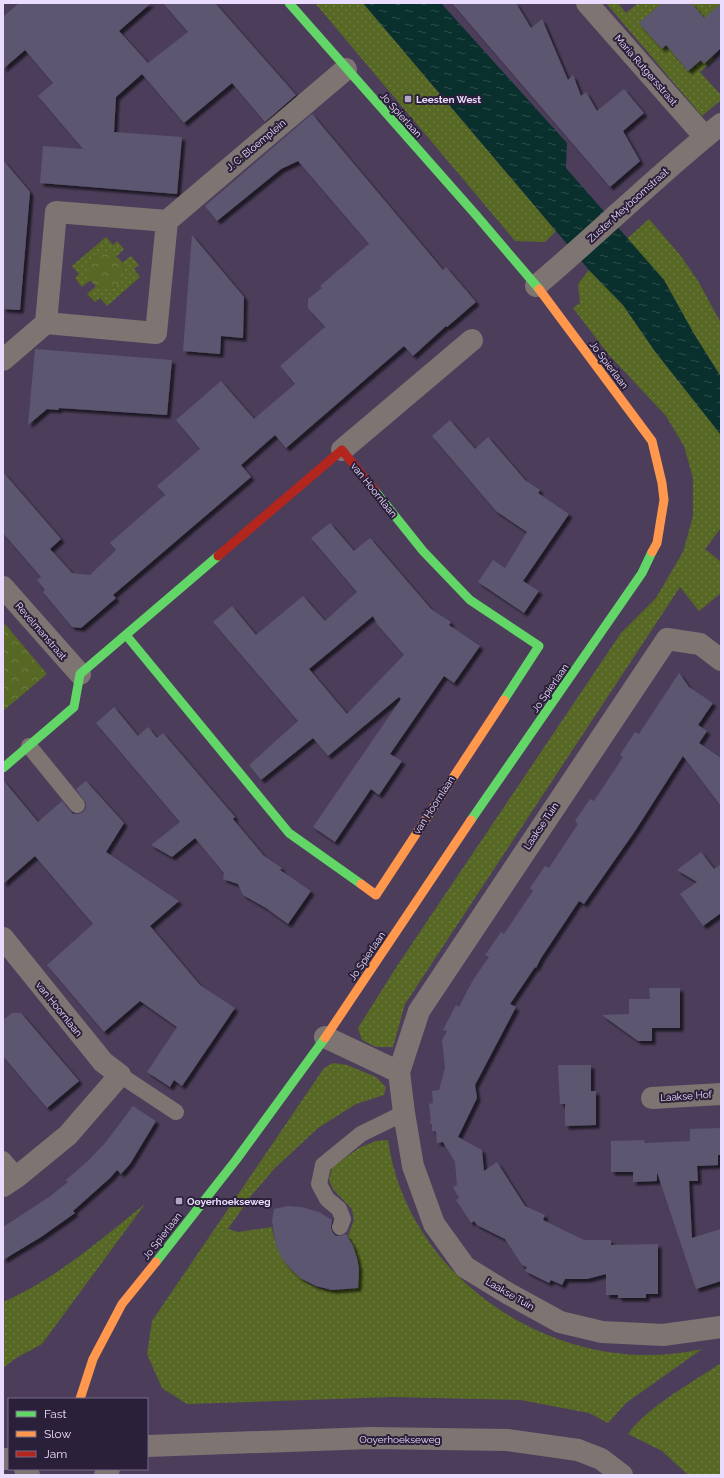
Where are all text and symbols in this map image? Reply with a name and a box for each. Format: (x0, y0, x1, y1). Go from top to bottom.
street label: Maria Rutgersstraat (612, 33, 680, 108)
street label: Jo Spierlaan (378, 90, 424, 140)
marker: Leesten West (403, 94, 413, 104)
place label: Leesten West (416, 94, 481, 105)
street label: J. C. Bloemplein (224, 117, 288, 173)
street label: Zuster Meyboomstraat (585, 165, 671, 244)
street label: Jo Spierlaan (588, 339, 630, 391)
street label: van Hoornlaan (349, 460, 399, 520)
street label: Revelmanstraat (13, 600, 69, 662)
street label: Jo Spierlaan (529, 662, 571, 714)
street label: van Hoornlaan (411, 774, 457, 836)
street label: Laakse Tuin (521, 800, 561, 852)
street label: Jo Spierlaan (347, 929, 387, 982)
street label: van Hoornlaan (34, 979, 84, 1039)
street label: Laakse Hof (660, 1089, 713, 1103)
marker: Ooyerhoekseweg (174, 1196, 184, 1206)
place label: Ooyerhoekseweg (187, 1196, 271, 1207)
street label: Jo Spierlaan (140, 1210, 184, 1262)
street label: Laakse Tuin (484, 1276, 536, 1312)
legend (8, 1398, 148, 1470)
text: Fast (44, 1407, 67, 1421)
text: Slow (44, 1427, 71, 1441)
street label: Ooyerhoekseweg (359, 1434, 441, 1445)
text: Jam (44, 1447, 67, 1461)

